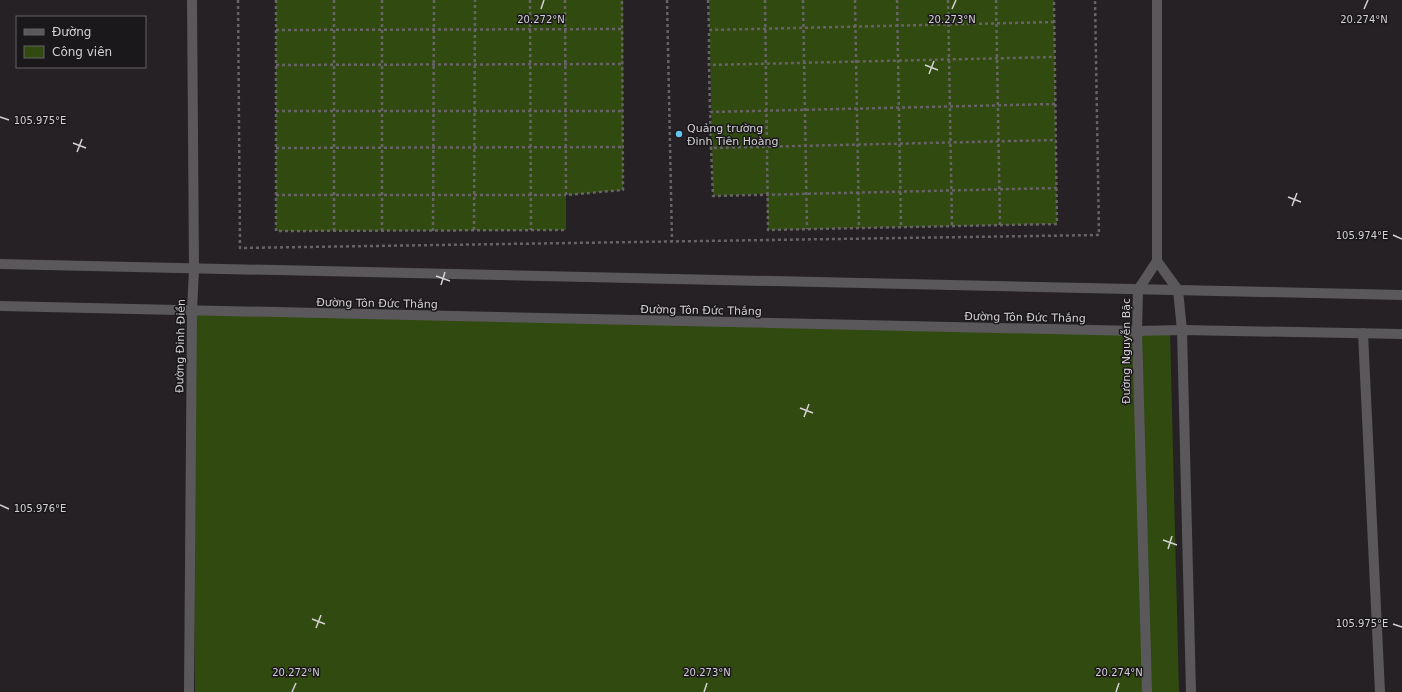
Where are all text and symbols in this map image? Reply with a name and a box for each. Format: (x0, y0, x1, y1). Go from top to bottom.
text: 20.272°N (517, 14, 565, 25)
text: 20.273°N (928, 14, 976, 25)
text: 20.274°N (1340, 14, 1388, 25)
legend (16, 16, 146, 68)
text: Đường (52, 25, 91, 39)
text: Công viên (52, 45, 112, 59)
text: 105.975°E (14, 115, 66, 126)
place label: Quảng trường Đinh Tiên Hoàng (687, 122, 778, 148)
marker: Quảng trường Đinh Tiên Hoàng (674, 129, 684, 139)
text: 105.974°E (1336, 230, 1388, 241)
street label: Đường Tôn Đức Thắng (316, 296, 438, 311)
street label: Đường Nguyễn Bặc (1120, 298, 1133, 404)
street label: Đường Đinh Điền (173, 299, 188, 393)
street label: Đường Tôn Đức Thắng (640, 303, 762, 318)
street label: Đường Tôn Đức Thắng (964, 310, 1086, 325)
text: 105.976°E (14, 503, 66, 514)
text: 105.975°E (1336, 618, 1388, 629)
text: 20.272°N (272, 667, 320, 678)
text: 20.273°N (683, 667, 731, 678)
text: 20.274°N (1095, 667, 1143, 678)

